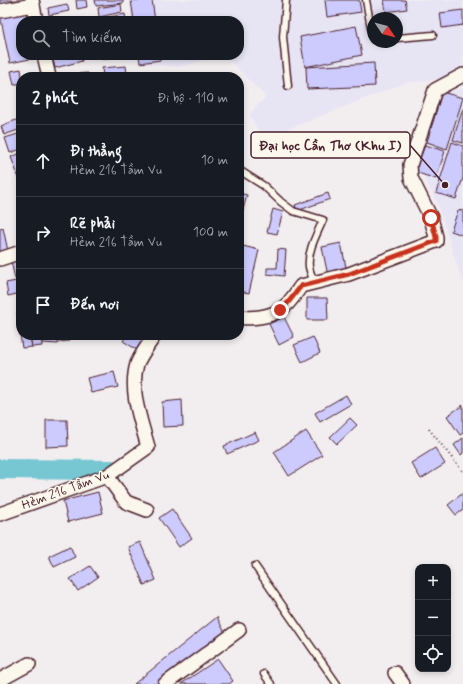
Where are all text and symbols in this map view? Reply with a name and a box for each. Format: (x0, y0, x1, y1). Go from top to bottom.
north arrow (367, 12, 403, 48)
search box (16, 16, 244, 60)
icon: search (30, 27, 52, 49)
text: Tìm kiếm (62, 28, 122, 48)
text: 2 phút (32, 87, 78, 109)
text: Đi bộ · 110 m (157, 90, 228, 107)
callout: Đại học Cần Thơ (Khu I) (251, 132, 410, 158)
text: Đại học Cần Thơ (Khu I) (259, 137, 401, 155)
text: Đi thẳng (70, 142, 122, 162)
icon: ahead (32, 150, 54, 172)
text: 10 m (201, 152, 228, 169)
text: Hẻm 216 Tầm Vu (70, 162, 162, 179)
route start (422, 209, 440, 227)
text: Rẽ phải (70, 214, 115, 234)
icon: right (32, 222, 54, 244)
text: 100 m (193, 224, 228, 241)
text: Hẻm 216 Tầm Vu (70, 234, 162, 251)
icon: arrive (32, 294, 54, 316)
text: Đến nơi (70, 295, 119, 315)
route end (271, 301, 289, 319)
street label: Hẻm 216 Tầm Vu (19, 467, 112, 514)
map controls (415, 564, 451, 672)
button: + (415, 564, 451, 600)
button: − (415, 600, 451, 636)
button: locate (415, 636, 451, 672)

